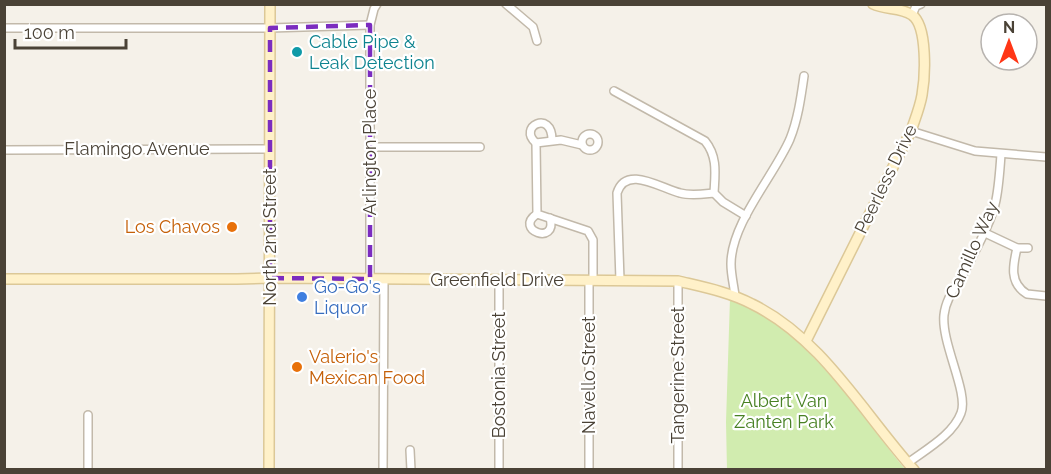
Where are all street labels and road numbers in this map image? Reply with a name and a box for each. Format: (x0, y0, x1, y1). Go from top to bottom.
street label: Arlington Place (359, 88, 380, 215)
street label: Peerless Drive (850, 120, 921, 237)
street label: Flamingo Avenue (64, 138, 210, 159)
street label: North 2nd Street (259, 168, 280, 306)
street label: Camillo Way (941, 198, 1002, 302)
street label: Greenfield Drive (430, 269, 564, 290)
street label: Tangerine Street (667, 307, 688, 443)
street label: Bostonia Street (488, 312, 509, 438)
street label: Navello Street (578, 316, 599, 434)

